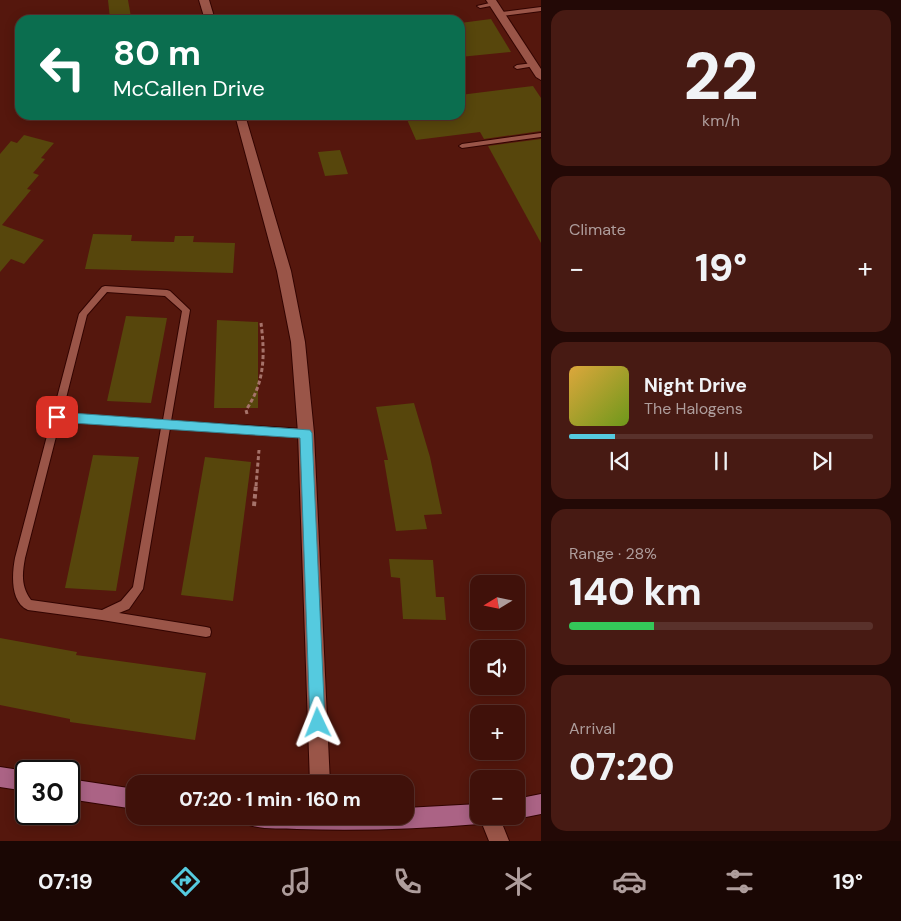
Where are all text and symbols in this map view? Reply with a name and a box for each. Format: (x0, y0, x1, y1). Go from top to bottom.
text: 80 m (113, 30, 201, 76)
icon: left (30, 35, 95, 100)
text: 22 (683, 35, 759, 119)
text: McCallen Drive (113, 74, 265, 103)
text: km/h (702, 110, 740, 131)
text: Climate (569, 219, 626, 240)
text: 19° (695, 243, 747, 293)
text: − (569, 250, 584, 287)
text: + (858, 250, 873, 287)
text: Night Drive (644, 373, 747, 398)
pin (36, 396, 78, 438)
text: The Halogens (644, 398, 743, 419)
icon: arrive (43, 403, 71, 431)
icon: previous (606, 447, 634, 475)
icon: pause (707, 447, 735, 475)
icon: next (808, 447, 836, 475)
text: Range · 28% (569, 543, 657, 564)
text: 140 km (569, 567, 702, 617)
north arrow (470, 575, 525, 630)
map controls (470, 575, 525, 825)
button: sound (470, 640, 525, 695)
position arrow (291, 696, 343, 748)
button: + (470, 705, 525, 760)
text: Arrival (569, 718, 616, 739)
text: 07:20 (569, 742, 675, 792)
speed limit sign: 30 (15, 760, 80, 825)
button: − (470, 770, 525, 825)
text: 07:20 · 1 min · 160 m (179, 787, 361, 812)
icon: directions (168, 864, 203, 899)
icon: music (279, 864, 314, 899)
icon: phone (390, 864, 425, 899)
icon: climate (501, 864, 536, 899)
icon: car (612, 864, 647, 899)
icon: filters (722, 864, 757, 899)
text: 07:19 (38, 867, 93, 896)
text: 19° (833, 867, 863, 896)

